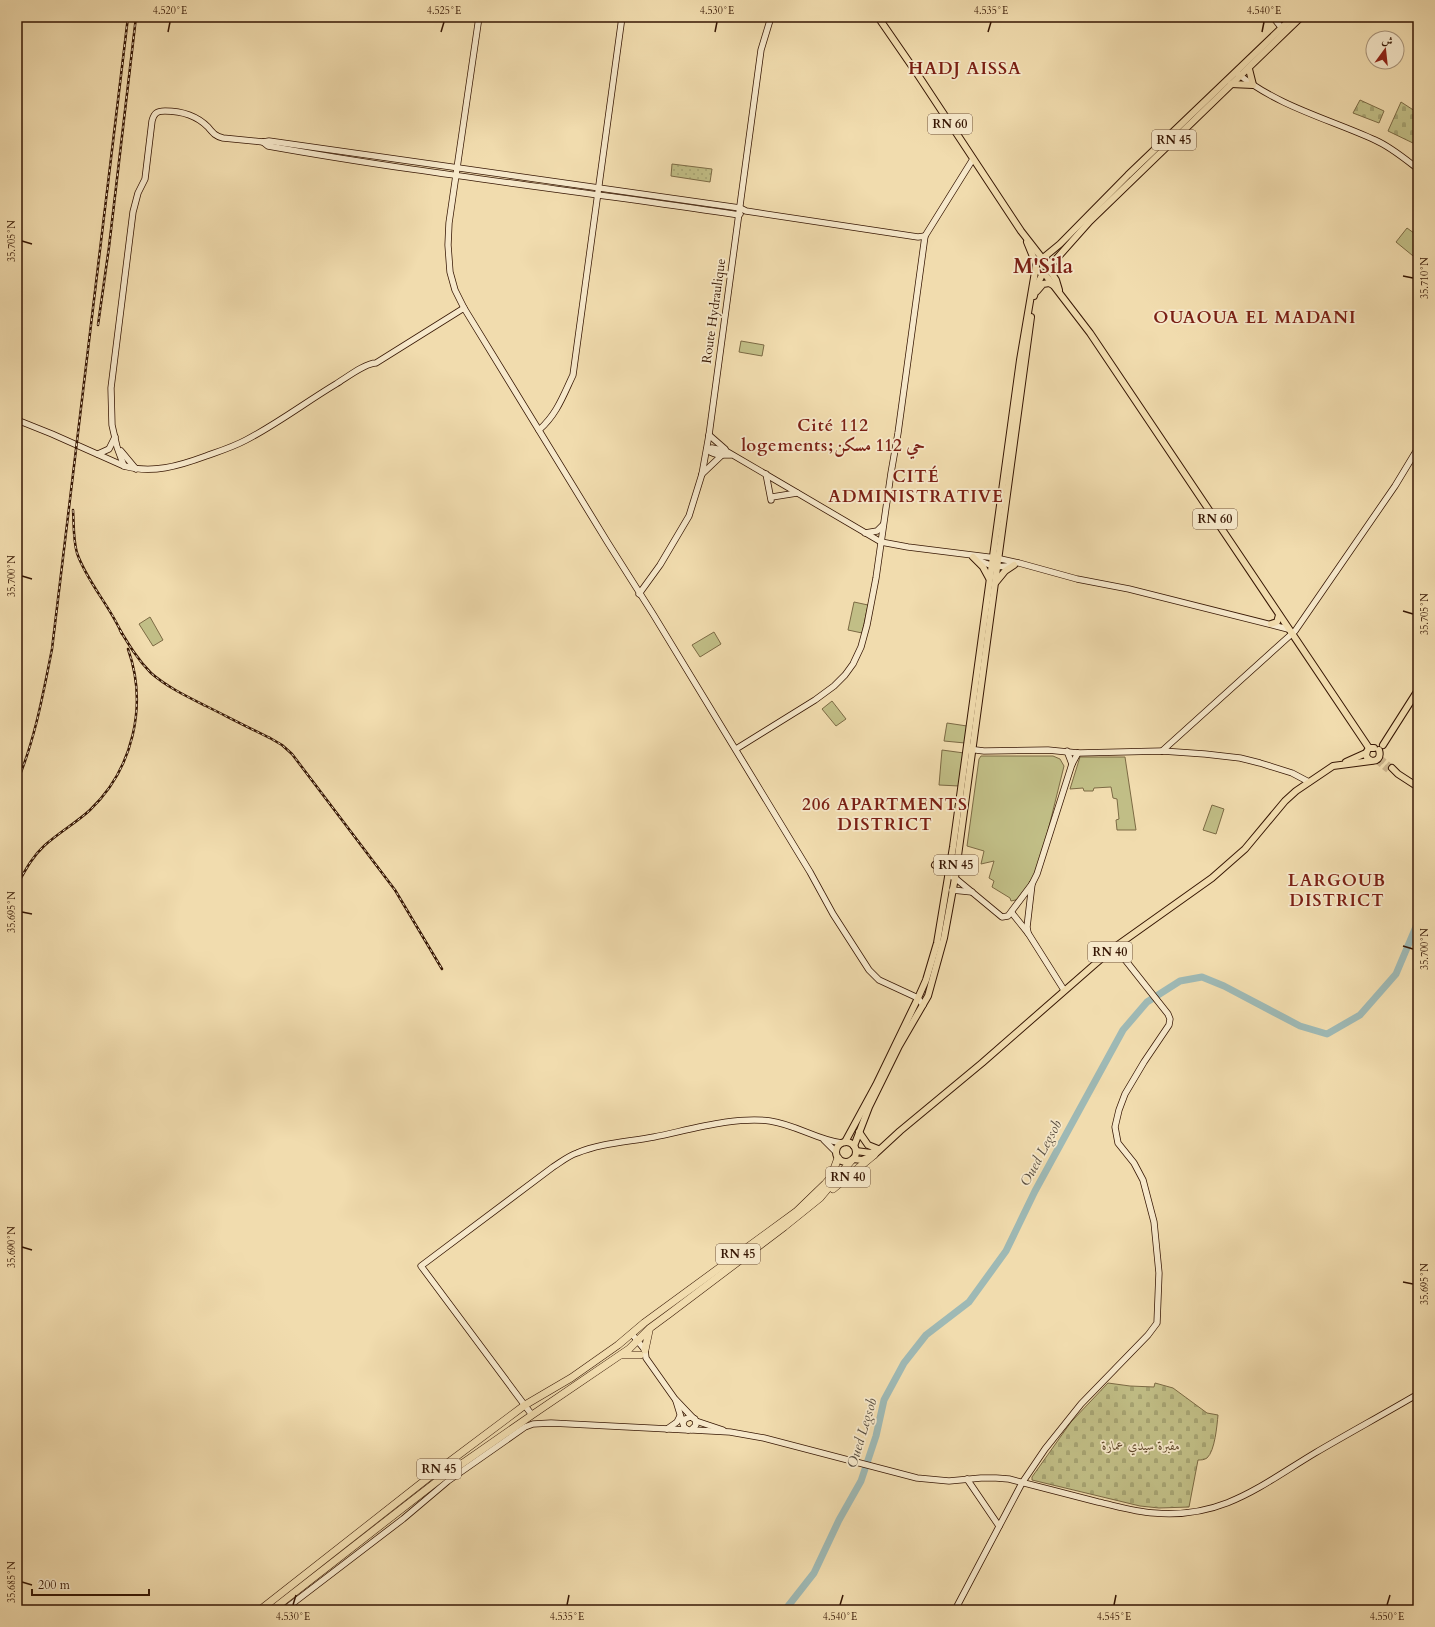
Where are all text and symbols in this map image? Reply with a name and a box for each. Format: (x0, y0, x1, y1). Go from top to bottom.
text: 4.520°E (153, 4, 187, 18)
text: 4.525°E (427, 4, 461, 18)
text: 4.530°E (700, 4, 734, 18)
text: 4.535°E (974, 4, 1008, 18)
text: 4.540°E (1247, 4, 1281, 18)
north arrow (1365, 30, 1405, 70)
text: ش (1380, 32, 1395, 50)
district label: HADJ AISSA (908, 57, 1022, 80)
road number: RN 60 (928, 114, 972, 134)
road number: RN 45 (1152, 130, 1196, 150)
text: 35.705°N (5, 220, 19, 262)
district label: M'Sila (1013, 252, 1074, 281)
street label: Route Hydraulique (698, 257, 730, 365)
text: 35.710°N (1418, 257, 1432, 299)
district label: OUAOUA EL MADANI (1153, 306, 1357, 329)
district label: Cité 112 logements;حي 112 مسكن (741, 414, 925, 460)
district label: CITÉ ADMINISTRATIVE (828, 465, 1004, 508)
road number: RN 60 (1193, 509, 1237, 529)
text: 35.700°N (5, 555, 19, 597)
text: 35.705°N (1418, 593, 1432, 635)
district label: 206 APARTMENTS DISTRICT (802, 793, 968, 836)
road number: RN 45 (934, 855, 978, 875)
district label: LARGOUB DISTRICT (1288, 869, 1386, 912)
text: 35.695°N (5, 891, 19, 933)
text: 35.700°N (1418, 928, 1432, 970)
road number: RN 40 (1088, 942, 1132, 962)
water label: Oued Legsob (1016, 1117, 1066, 1189)
road number: RN 40 (826, 1167, 870, 1187)
text: 35.690°N (5, 1226, 19, 1268)
road number: RN 45 (716, 1244, 760, 1264)
text: 35.695°N (1418, 1263, 1432, 1305)
water label: Oued Legsob (842, 1396, 882, 1470)
park label: مقبرة سيدي عمارة (1101, 1437, 1180, 1456)
road number: RN 45 (417, 1459, 461, 1479)
text: 35.685°N (5, 1561, 19, 1603)
scale bar (32, 1571, 149, 1597)
text: 200 m (38, 1577, 71, 1593)
text: 4.530°E (276, 1610, 310, 1624)
text: 4.535°E (550, 1610, 584, 1624)
text: 4.540°E (823, 1610, 857, 1624)
text: 4.545°E (1097, 1610, 1131, 1624)
text: 4.550°E (1370, 1610, 1404, 1624)

